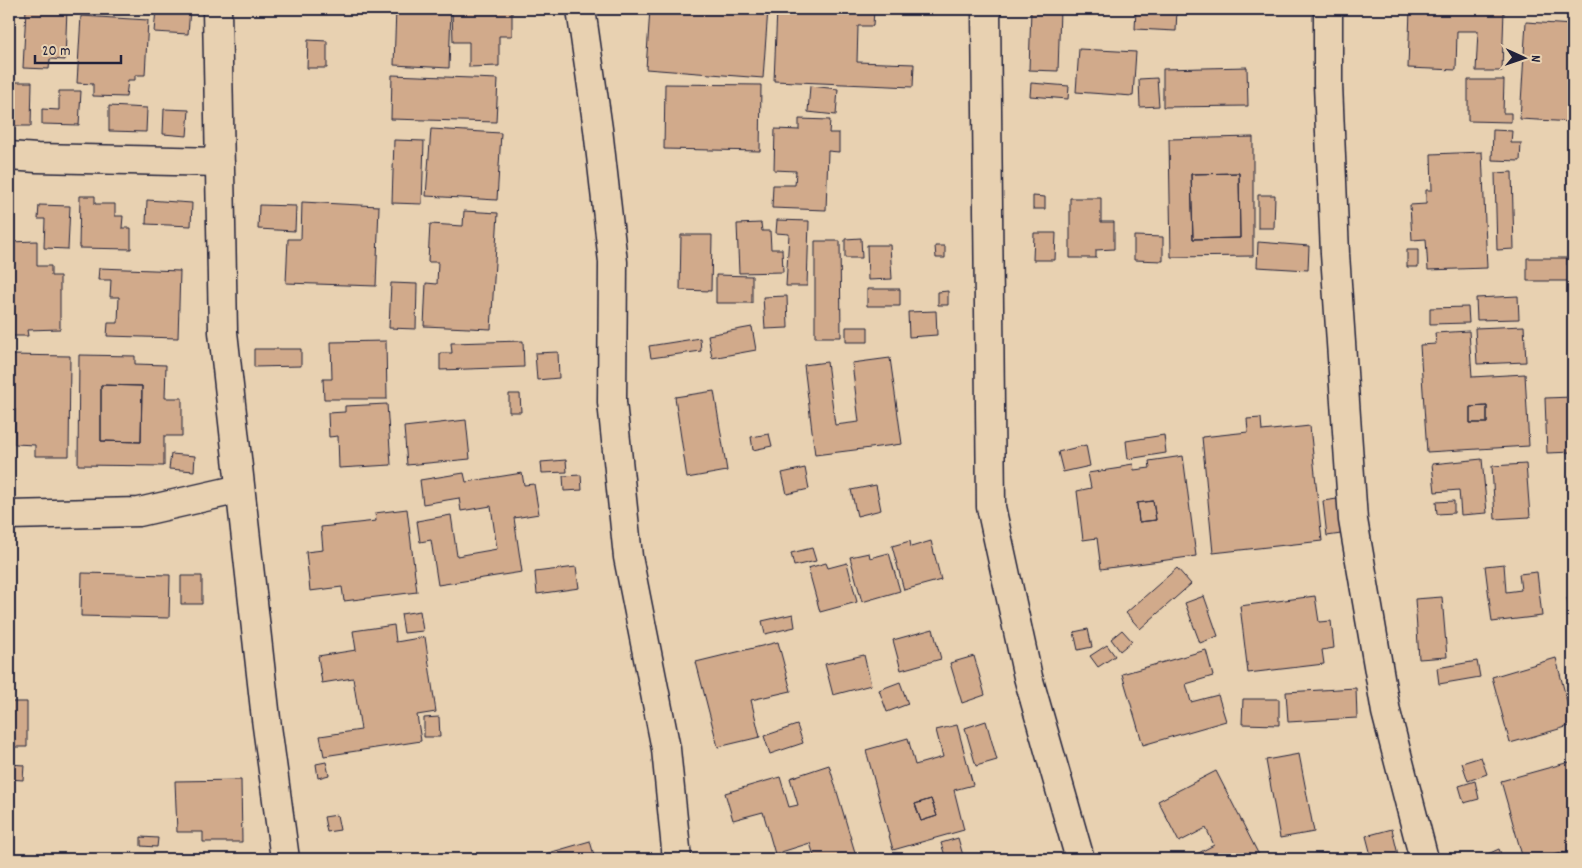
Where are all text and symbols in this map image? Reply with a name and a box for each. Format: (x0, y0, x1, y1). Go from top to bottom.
scale bar (35, 32, 121, 64)
north arrow (1500, 32, 1550, 82)
text: 20 m (42, 41, 70, 63)
text: N (1525, 55, 1545, 63)

